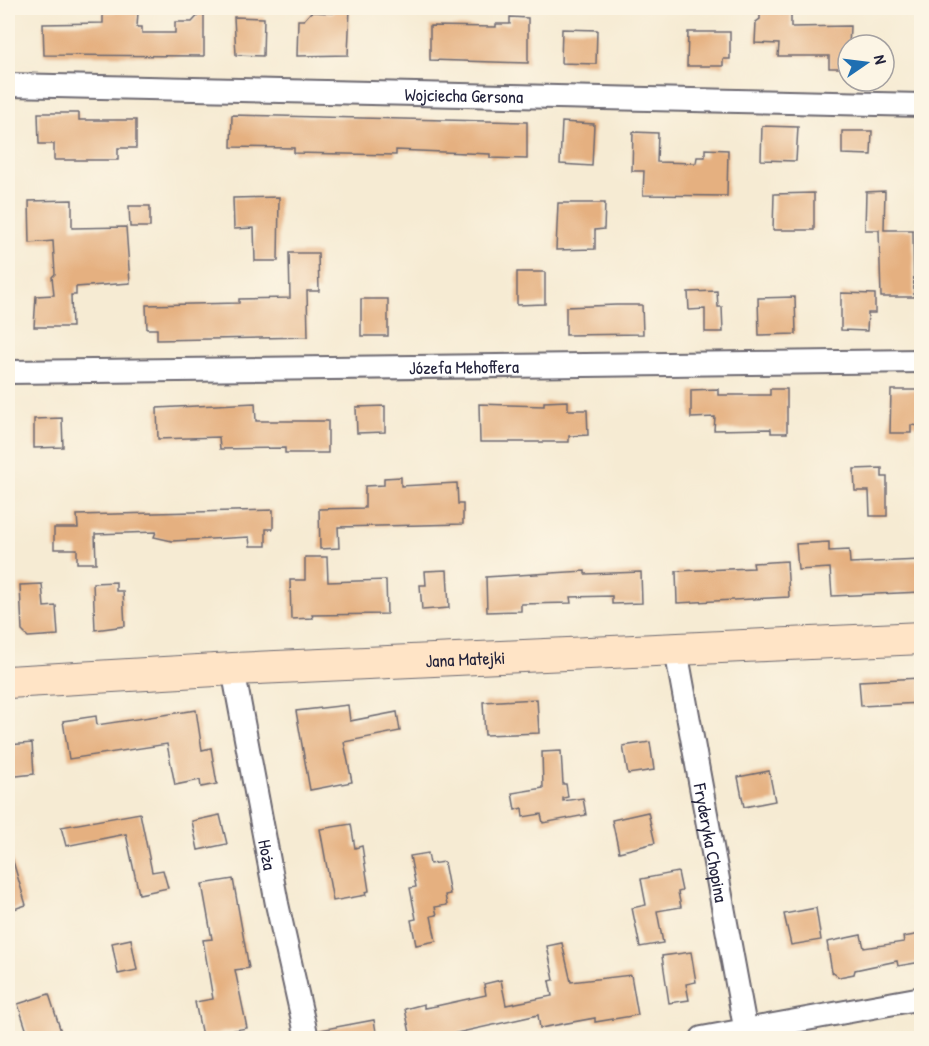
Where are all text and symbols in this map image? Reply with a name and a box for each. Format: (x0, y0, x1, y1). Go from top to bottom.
north arrow (836, 33, 896, 93)
text: N (869, 53, 892, 67)
street label: Wojciecha Gersona (404, 81, 524, 109)
street label: Józefa Mehoffera (409, 353, 519, 380)
street label: Jana Matejki (425, 644, 506, 673)
street label: Fryderyka Chopina (688, 780, 734, 904)
street label: Hoża (253, 837, 283, 872)

